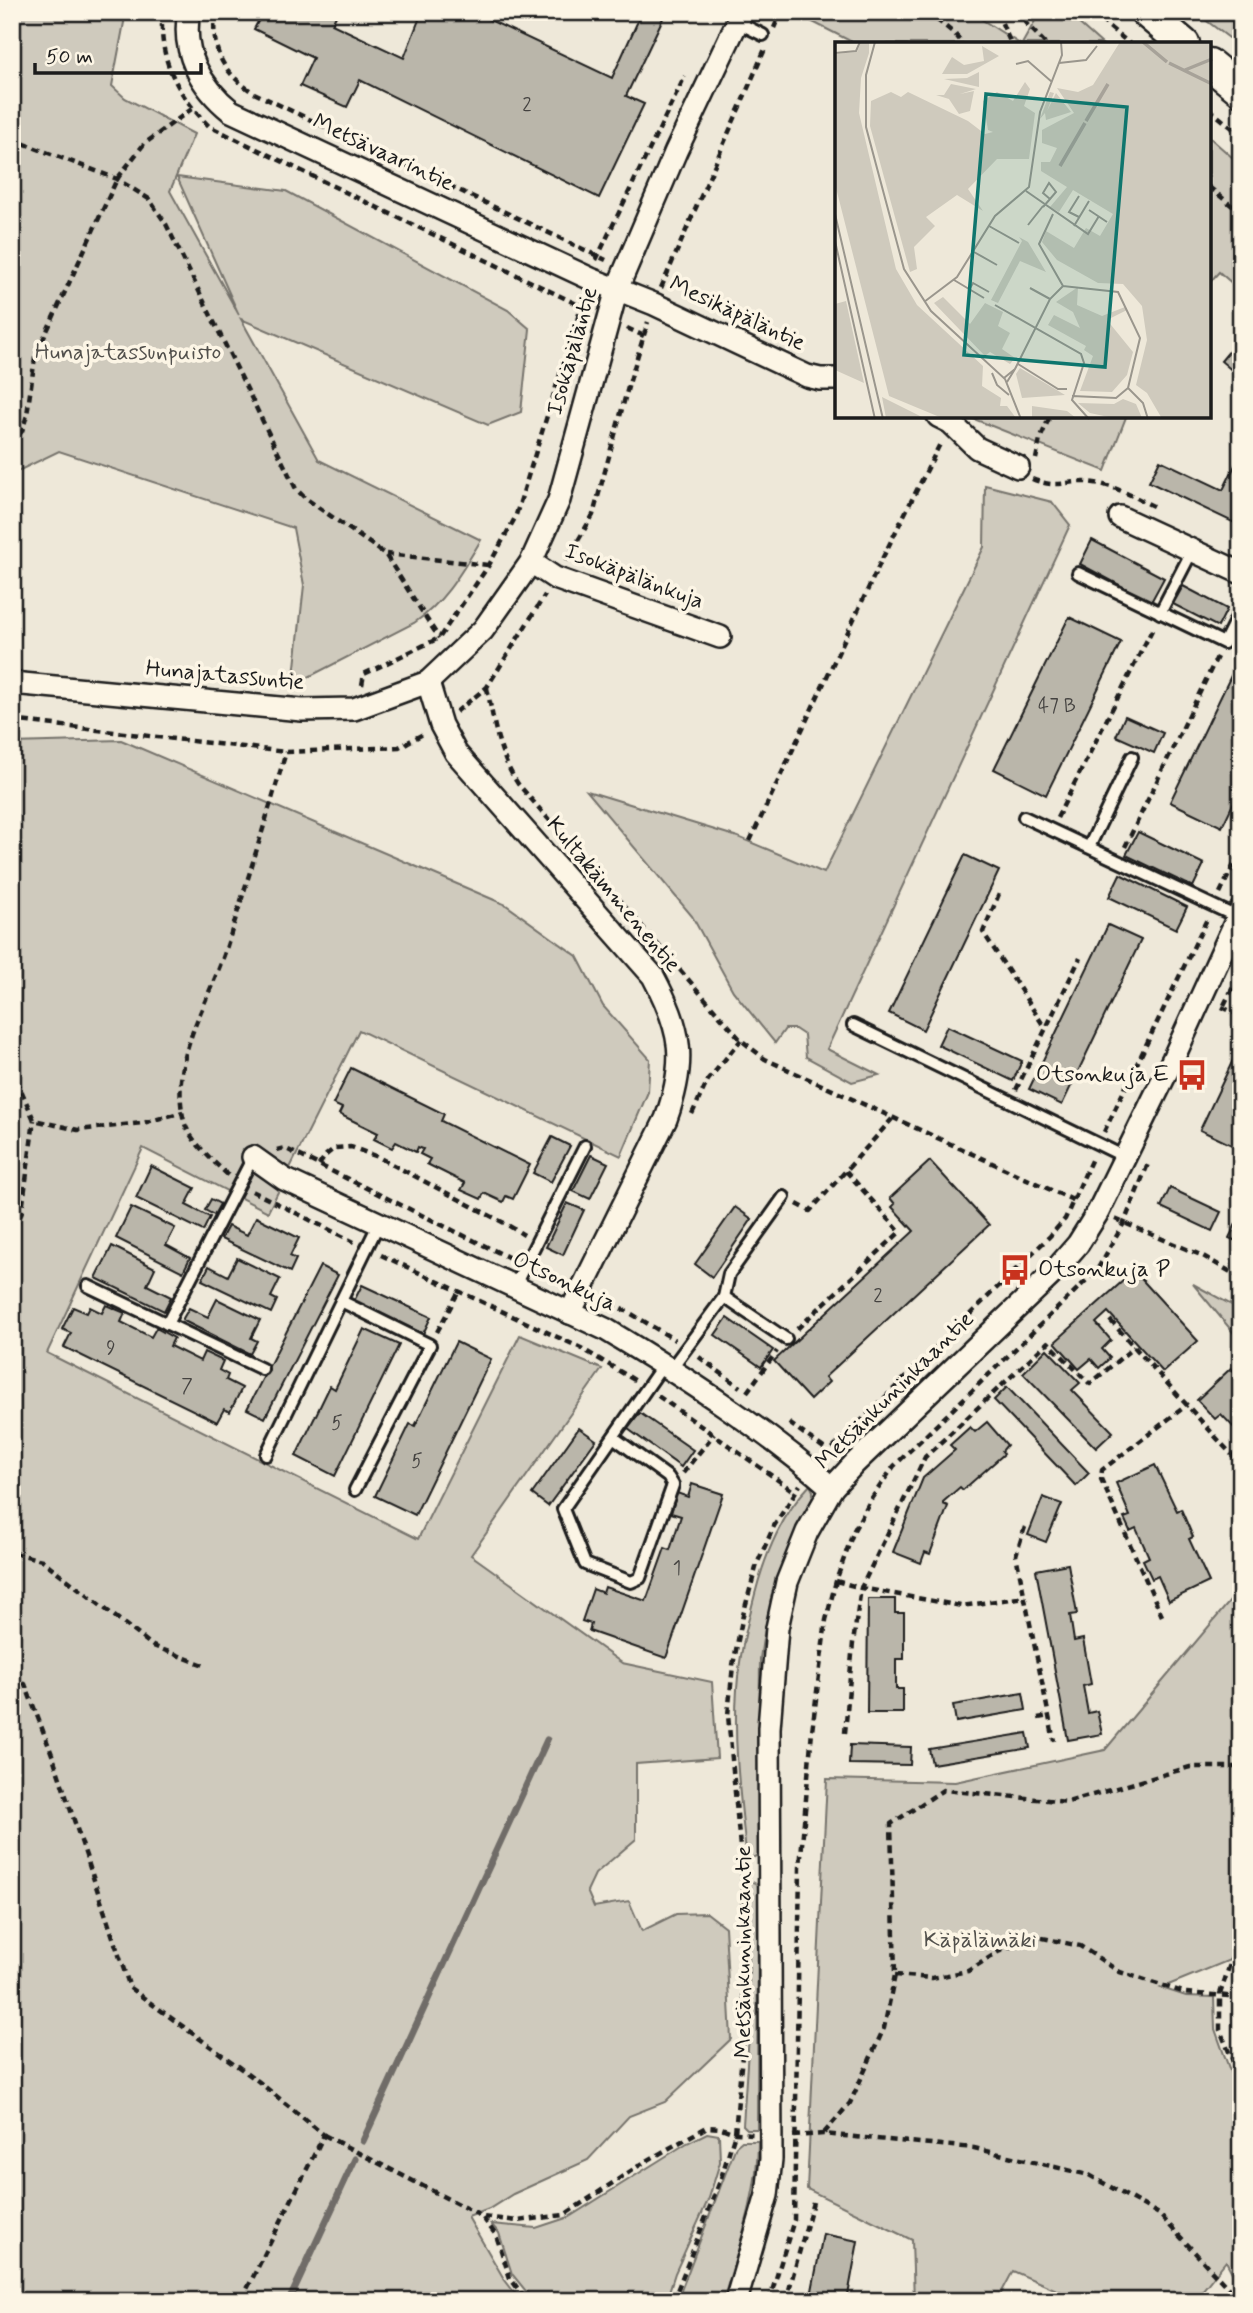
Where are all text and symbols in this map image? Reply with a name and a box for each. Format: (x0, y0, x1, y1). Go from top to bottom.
scale bar (35, 32, 201, 76)
inset map (835, 42, 1211, 418)
text: 50 m (46, 43, 93, 71)
house number: 2 (522, 93, 532, 118)
street label: Metsävaarintie (308, 107, 458, 199)
street label: Mesikäpäläntie (664, 269, 810, 359)
street label: Isokäpäläntie (540, 283, 606, 419)
park label: Hunajatassunpuisto (35, 338, 221, 368)
street label: Isokäpälänkuja (560, 537, 708, 617)
street label: Hunajatassuntie (144, 654, 306, 698)
house number: 47 B (1038, 694, 1076, 719)
street label: Kultakämmenentie (539, 811, 687, 979)
bus stop icon: Otsonkuja E (1175, 1058, 1209, 1092)
place label: Otsonkuja E (1036, 1060, 1169, 1090)
street label: Otsonkuja (507, 1245, 621, 1319)
bus stop icon: Otsonkuja P (998, 1253, 1032, 1287)
place label: Otsonkuja P (1038, 1255, 1170, 1285)
house number: 2 (873, 1284, 883, 1309)
street label: Metsänkuninkaantie (809, 1305, 981, 1477)
house number: 9 (106, 1336, 116, 1361)
house number: 7 (181, 1374, 193, 1399)
house number: 5 (331, 1411, 343, 1436)
house number: 5 (411, 1449, 423, 1474)
house number: 1 (673, 1556, 681, 1581)
street label: Metsänkuninkaantie (729, 1846, 759, 2058)
park label: Käpälämäki (924, 1926, 1036, 1956)

